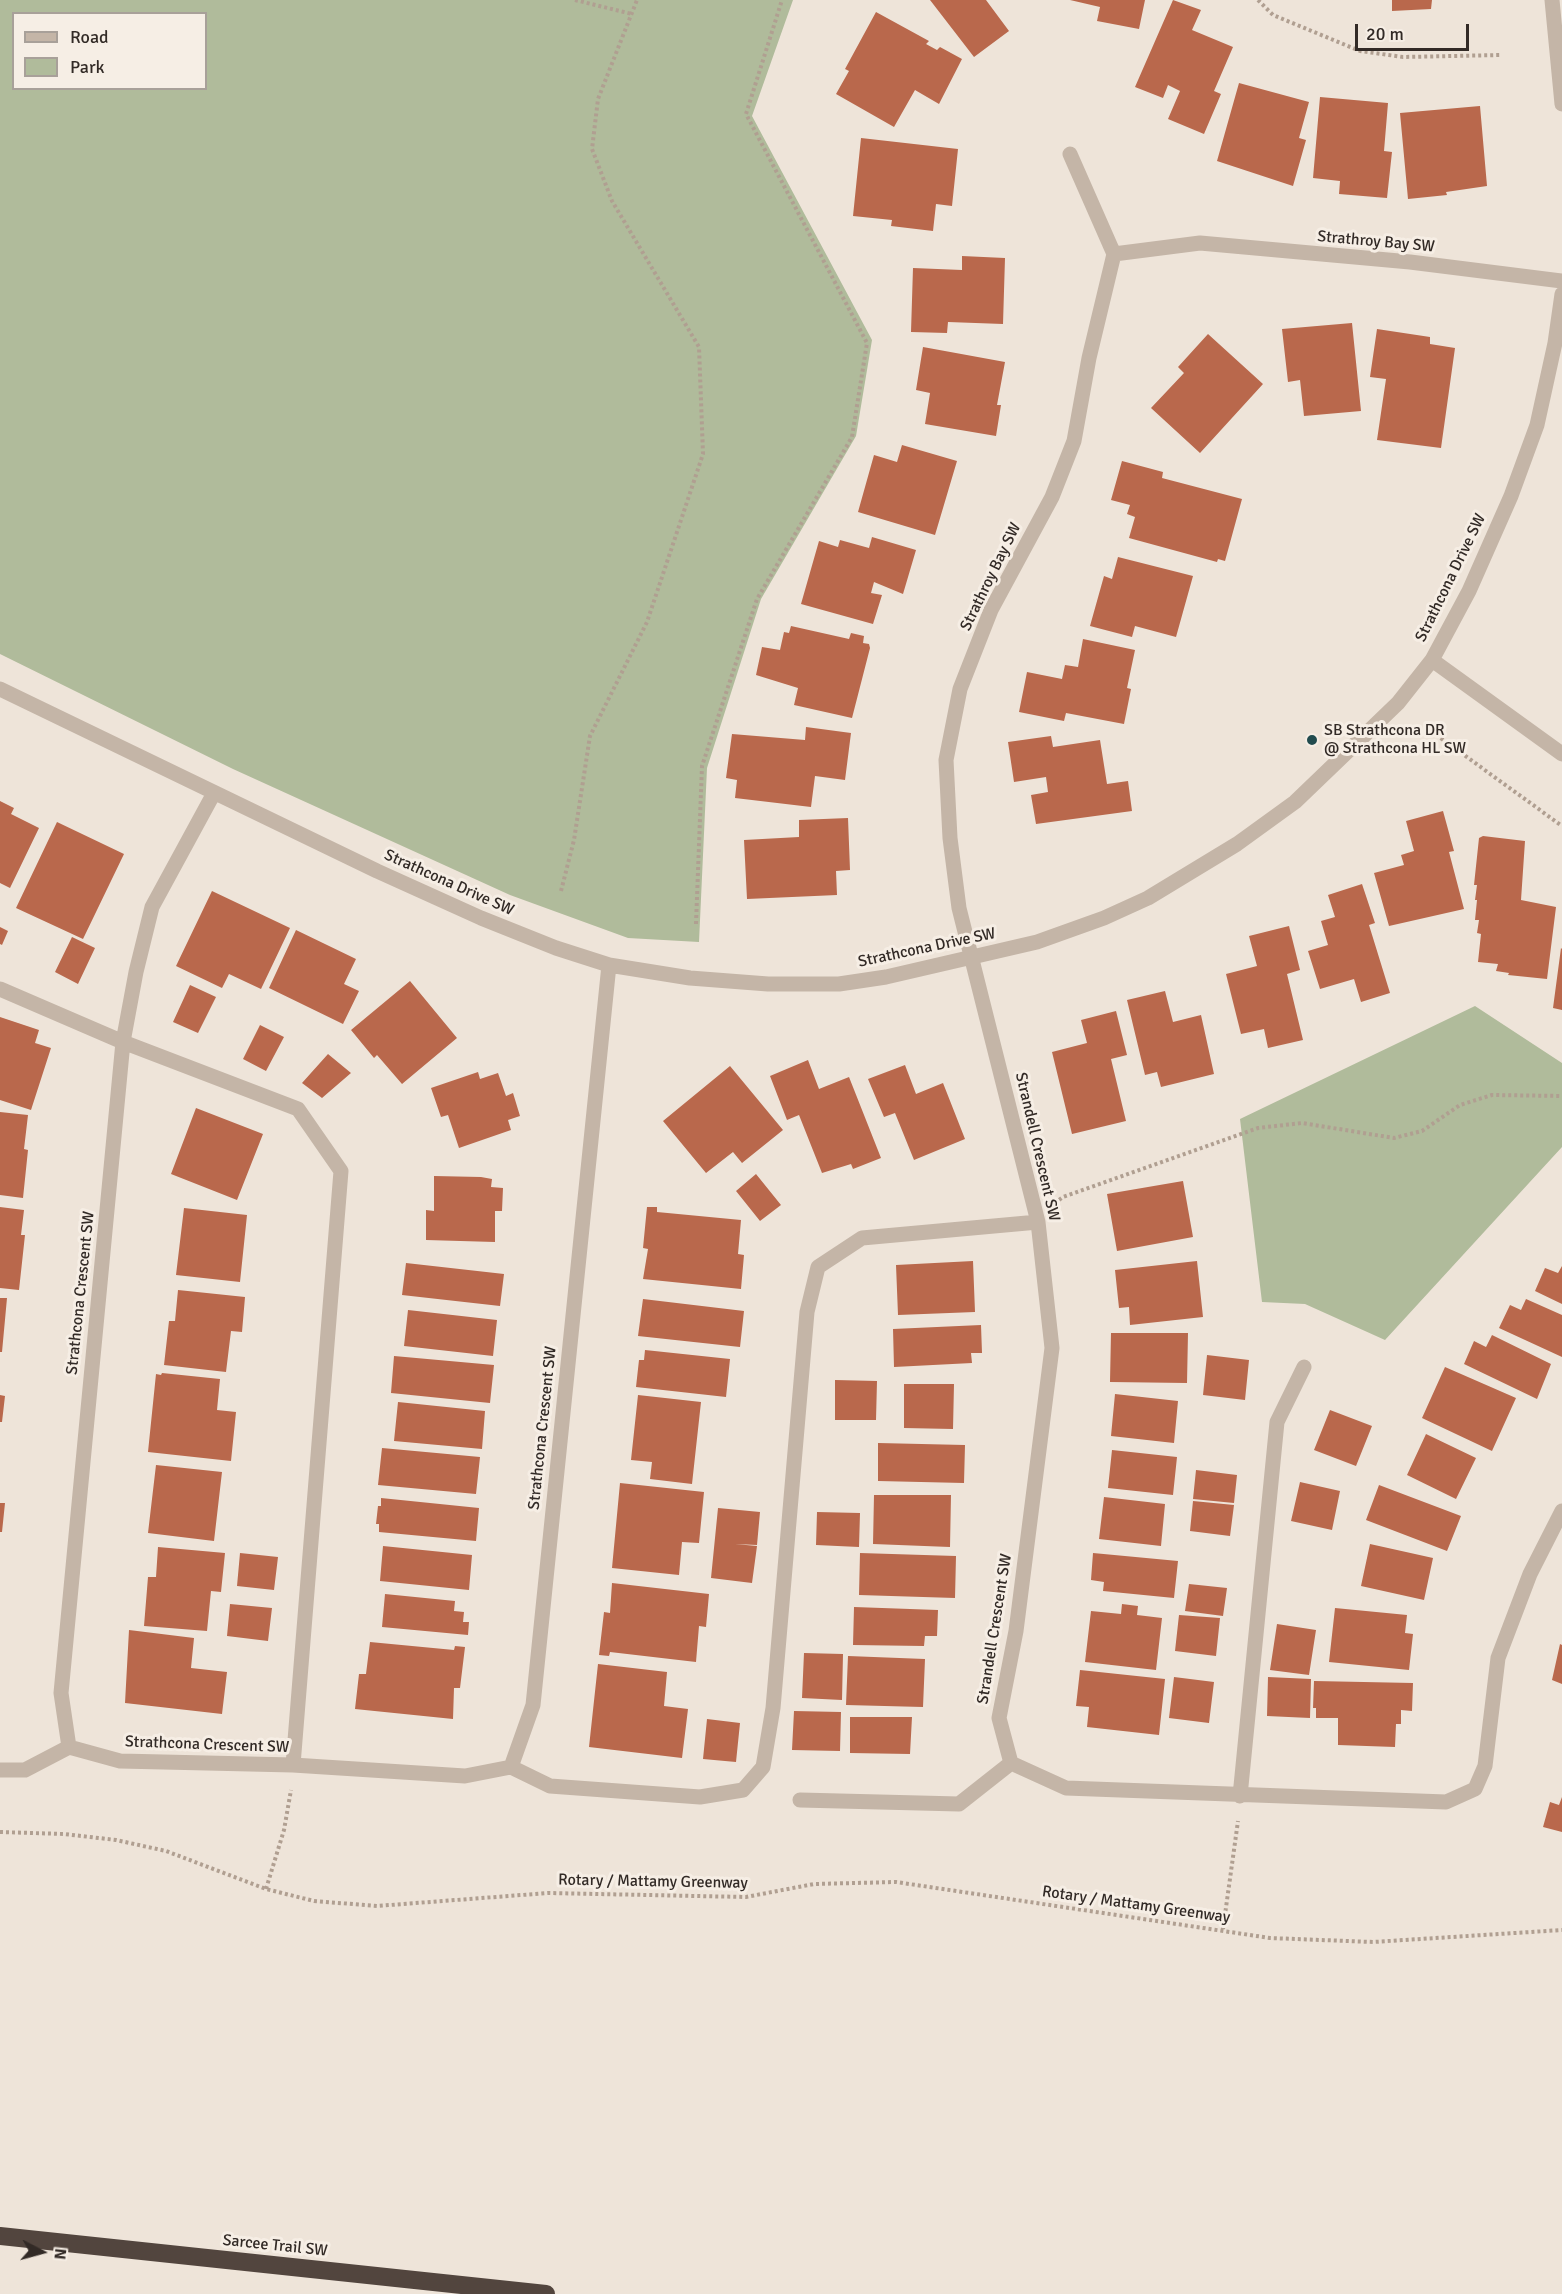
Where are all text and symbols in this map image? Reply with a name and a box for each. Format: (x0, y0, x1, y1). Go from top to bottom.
legend (12, 12, 207, 90)
scale bar (1358, 12, 1472, 50)
text: 20 m (1366, 23, 1404, 45)
text: Road (70, 26, 109, 48)
text: Park (70, 56, 105, 78)
street label: Strathroy Bay SW (1316, 227, 1436, 257)
street label: Strathcona Drive SW (1412, 511, 1490, 645)
street label: Strathroy Bay SW (957, 520, 1025, 634)
place label: SB Strathcona DR @ Strathcona HL SW (1324, 721, 1466, 759)
marker: SB Strathcona DR @ Strathcona HL SW (1305, 733, 1319, 747)
street label: Strathcona Drive SW (381, 846, 517, 920)
street label: Strathcona Drive SW (856, 924, 998, 972)
street label: Strandell Crescent SW (1011, 1071, 1063, 1223)
street label: Strathcona Crescent SW (63, 1210, 99, 1376)
street label: Strathcona Crescent SW (525, 1345, 561, 1511)
street label: Strandell Crescent SW (974, 1552, 1016, 1706)
street label: Strathcona Crescent SW (125, 1733, 289, 1757)
street label: Rotary / Mattamy Greenway (558, 1871, 748, 1893)
street label: Rotary / Mattamy Greenway (1041, 1882, 1231, 1928)
north arrow (12, 2222, 72, 2282)
street label: Sarcee Trail SW (222, 2231, 328, 2261)
text: N (49, 2247, 70, 2260)

